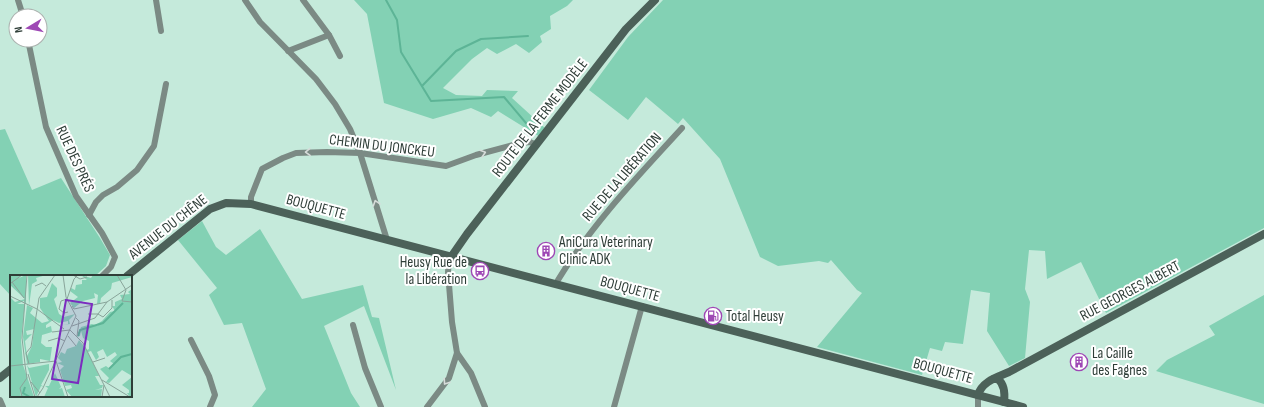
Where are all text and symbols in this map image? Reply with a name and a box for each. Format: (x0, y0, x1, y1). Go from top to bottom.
north arrow (8, 8, 48, 48)
text: N (12, 26, 26, 34)
street label: ROUTE DE LA FERME MODÈLE (488, 55, 592, 181)
street label: RUE DES PRÉS (51, 123, 99, 195)
street label: RUE DE LA LIBÉRATION (578, 129, 666, 225)
street label: CHEMIN DU JONCKEU (328, 130, 436, 162)
one-way arrow (305, 148, 311, 157)
one-way arrow (479, 149, 486, 158)
street label: AVENUE DU CHÊNE (124, 190, 211, 264)
street label: BOUQUETTE (284, 190, 348, 224)
one-way arrow (372, 199, 380, 206)
place label: AniCura Veterinary Clinic ADK (558, 233, 653, 269)
building icon: AniCura Veterinary Clinic ADK (536, 241, 556, 261)
place label: Heusy Rue de la Libération (400, 253, 467, 289)
street label: RUE GEORGES ALBERT (1077, 257, 1183, 325)
bus stop icon: Heusy Rue de la Libération (470, 261, 490, 281)
street label: BOUQUETTE (598, 272, 662, 306)
inset map (10, 275, 132, 397)
fuel station icon: Total Heusy (703, 306, 723, 326)
place label: Total Heusy (726, 307, 784, 326)
place label: La Caille des Fagnes (1092, 344, 1147, 380)
building icon: La Caille des Fagnes (1069, 352, 1089, 372)
street label: BOUQUETTE (911, 354, 975, 388)
one-way arrow (444, 377, 451, 384)

